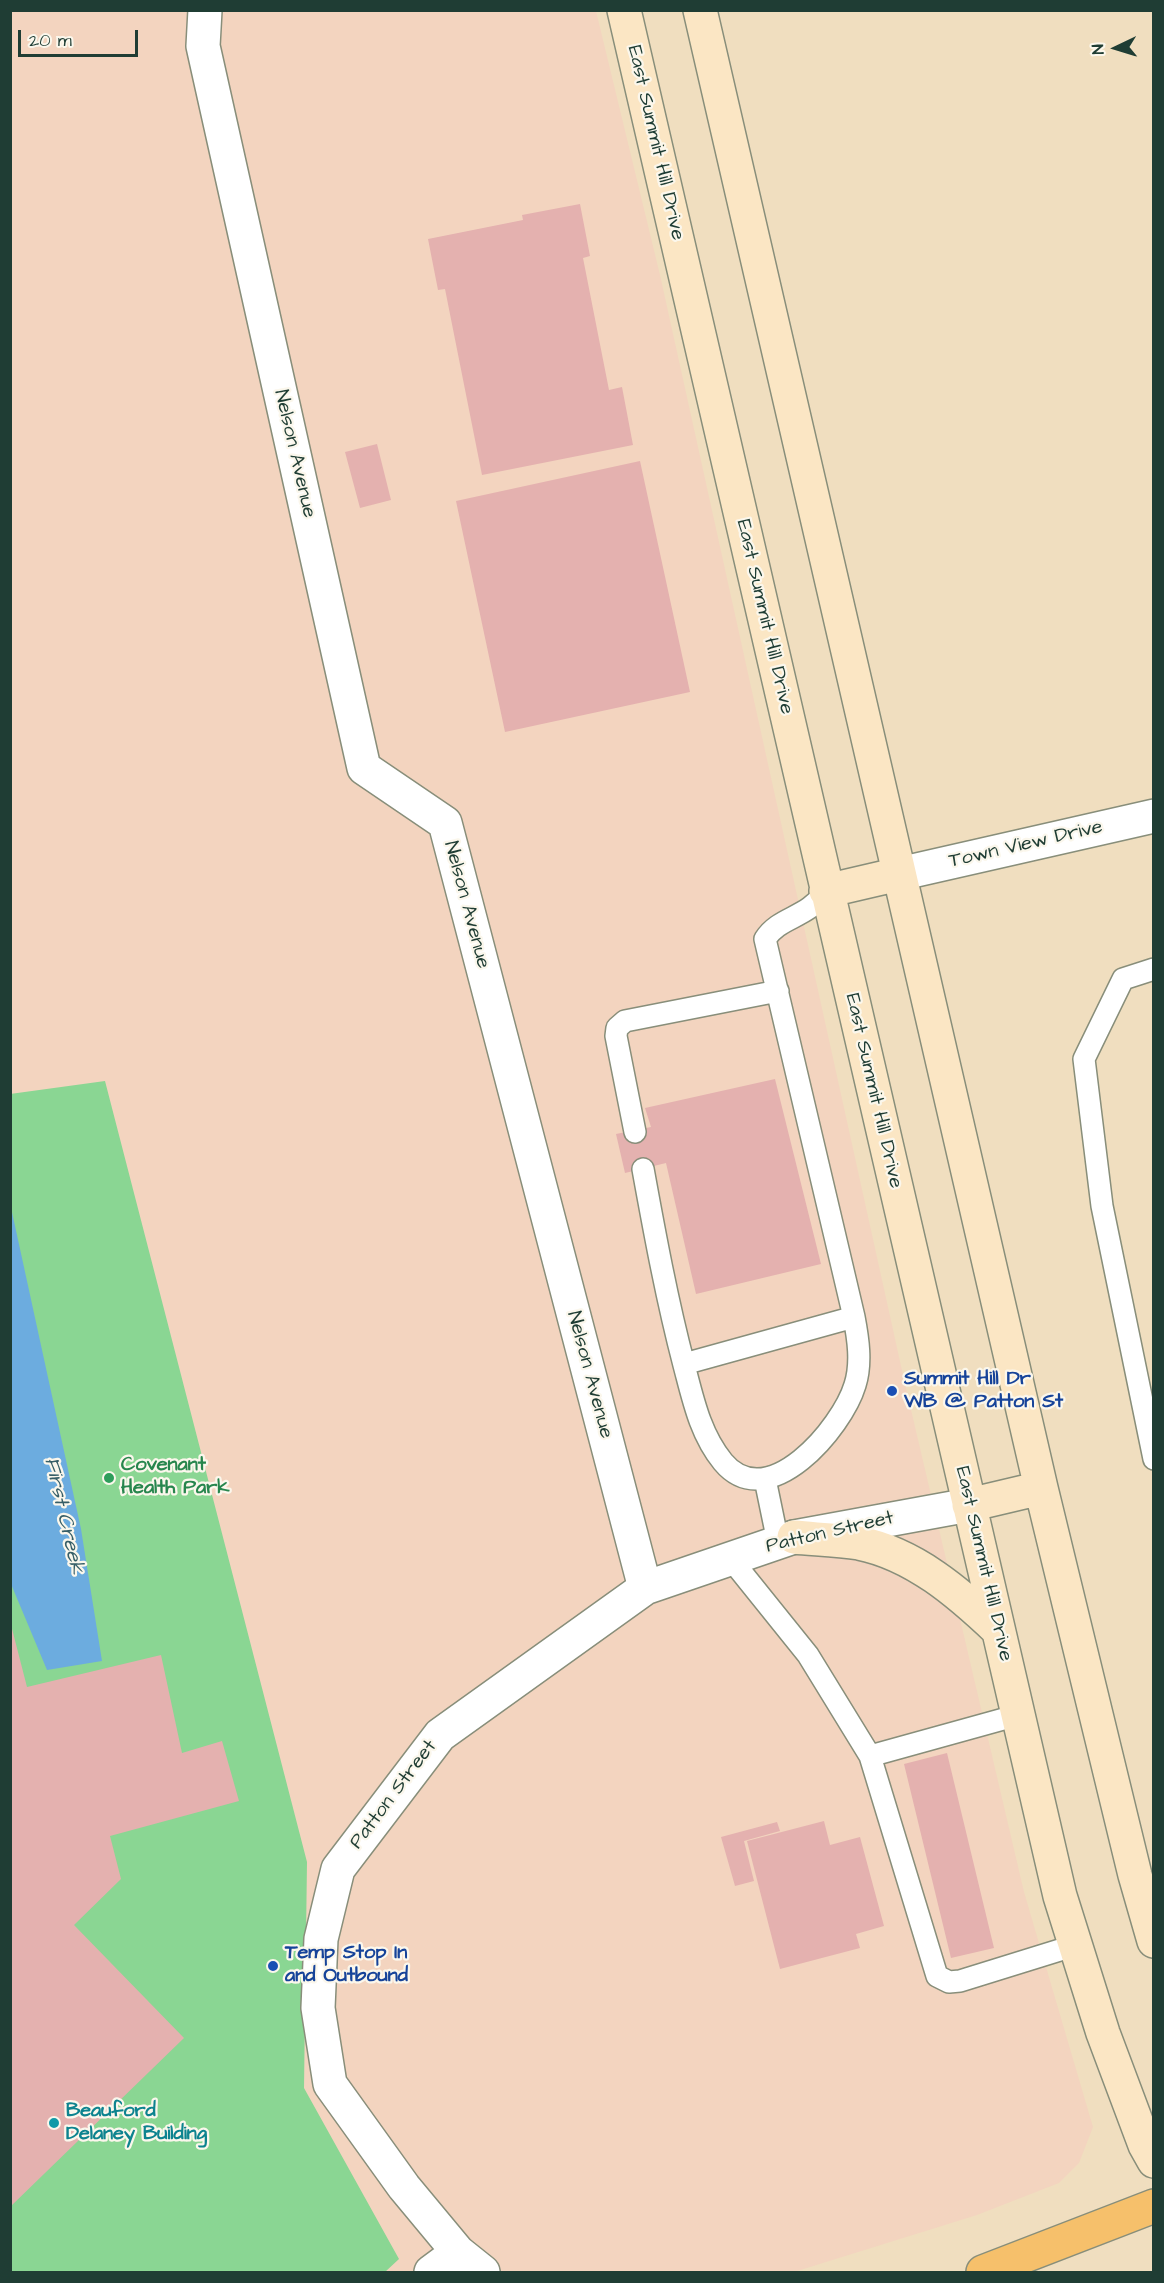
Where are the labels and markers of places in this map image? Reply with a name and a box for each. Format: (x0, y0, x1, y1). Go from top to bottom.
place label: Summit Hill Dr WB @ Patton St (904, 1368, 1063, 1415)
marker: Summit Hill Dr WB @ Patton St (885, 1384, 899, 1398)
place label: Covenant Health Park (121, 1454, 229, 1501)
marker: Covenant Health Park (102, 1471, 116, 1485)
place label: Temp Stop In and Outbound (285, 1942, 408, 1989)
marker: Temp Stop In and Outbound (266, 1959, 280, 1973)
place label: Beauford Delaney Building (66, 2100, 207, 2147)
marker: Beauford Delaney Building (47, 2116, 61, 2130)

